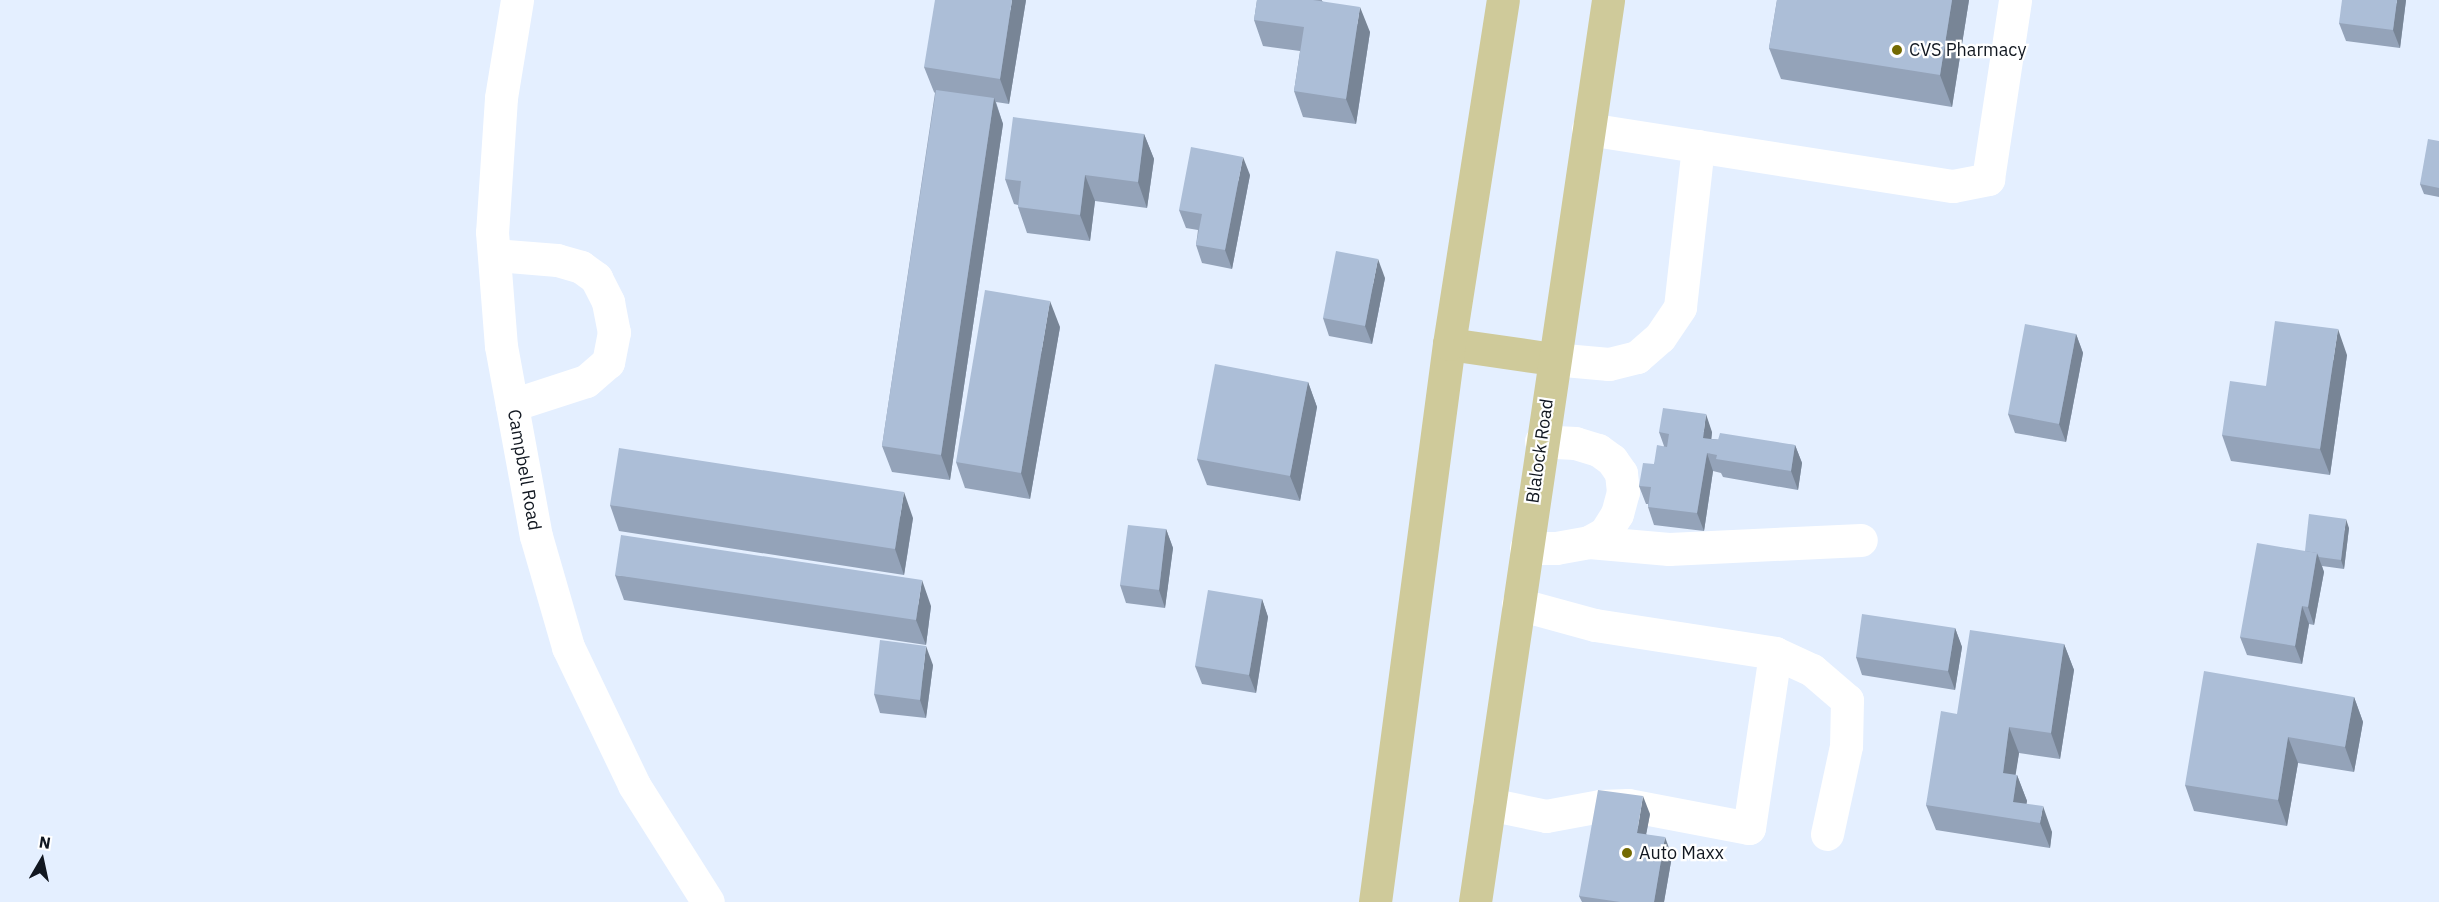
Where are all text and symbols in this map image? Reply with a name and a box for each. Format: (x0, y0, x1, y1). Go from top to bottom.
place label: CVS Pharmacy (1909, 39, 2026, 61)
marker: CVS Pharmacy (1890, 43, 1904, 57)
street label: Blalock Road (1522, 397, 1558, 505)
street label: Campbell Road (503, 408, 545, 532)
north arrow (12, 830, 72, 890)
text: N (38, 831, 52, 853)
place label: Auto Maxx (1639, 842, 1724, 864)
marker: Auto Maxx (1620, 846, 1634, 860)

